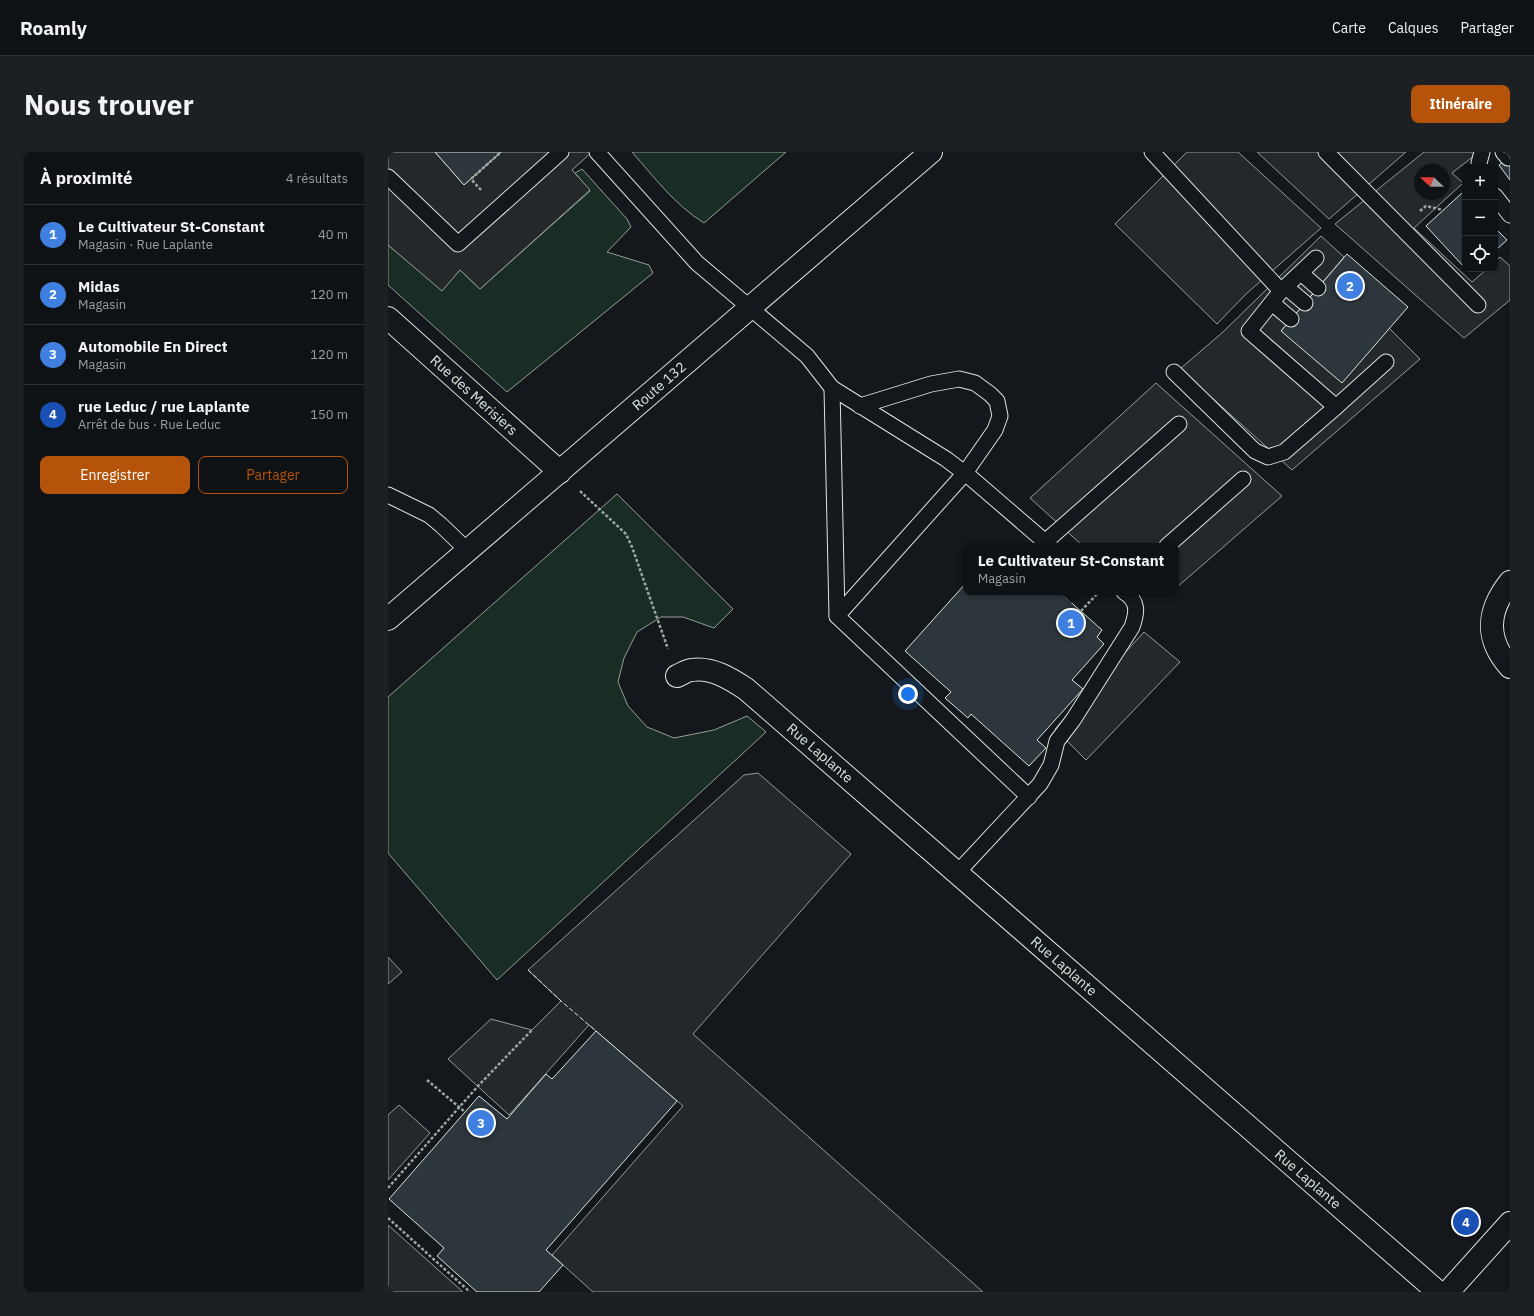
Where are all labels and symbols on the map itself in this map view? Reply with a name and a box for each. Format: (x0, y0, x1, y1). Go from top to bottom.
north arrow (1414, 164, 1450, 200)
pin: 2 (1337, 271, 1363, 301)
street label: Rue des Merisiers (427, 351, 522, 439)
street label: Route 132 (628, 358, 690, 414)
pin: 1 (1058, 608, 1084, 638)
your location (898, 684, 918, 704)
street label: Rue Laplante (783, 719, 857, 787)
street label: Rue Laplante (1027, 932, 1101, 1000)
pin: 3 (468, 1108, 494, 1138)
street label: Rue Laplante (1271, 1145, 1345, 1213)
pin: 4 (1453, 1207, 1479, 1237)

